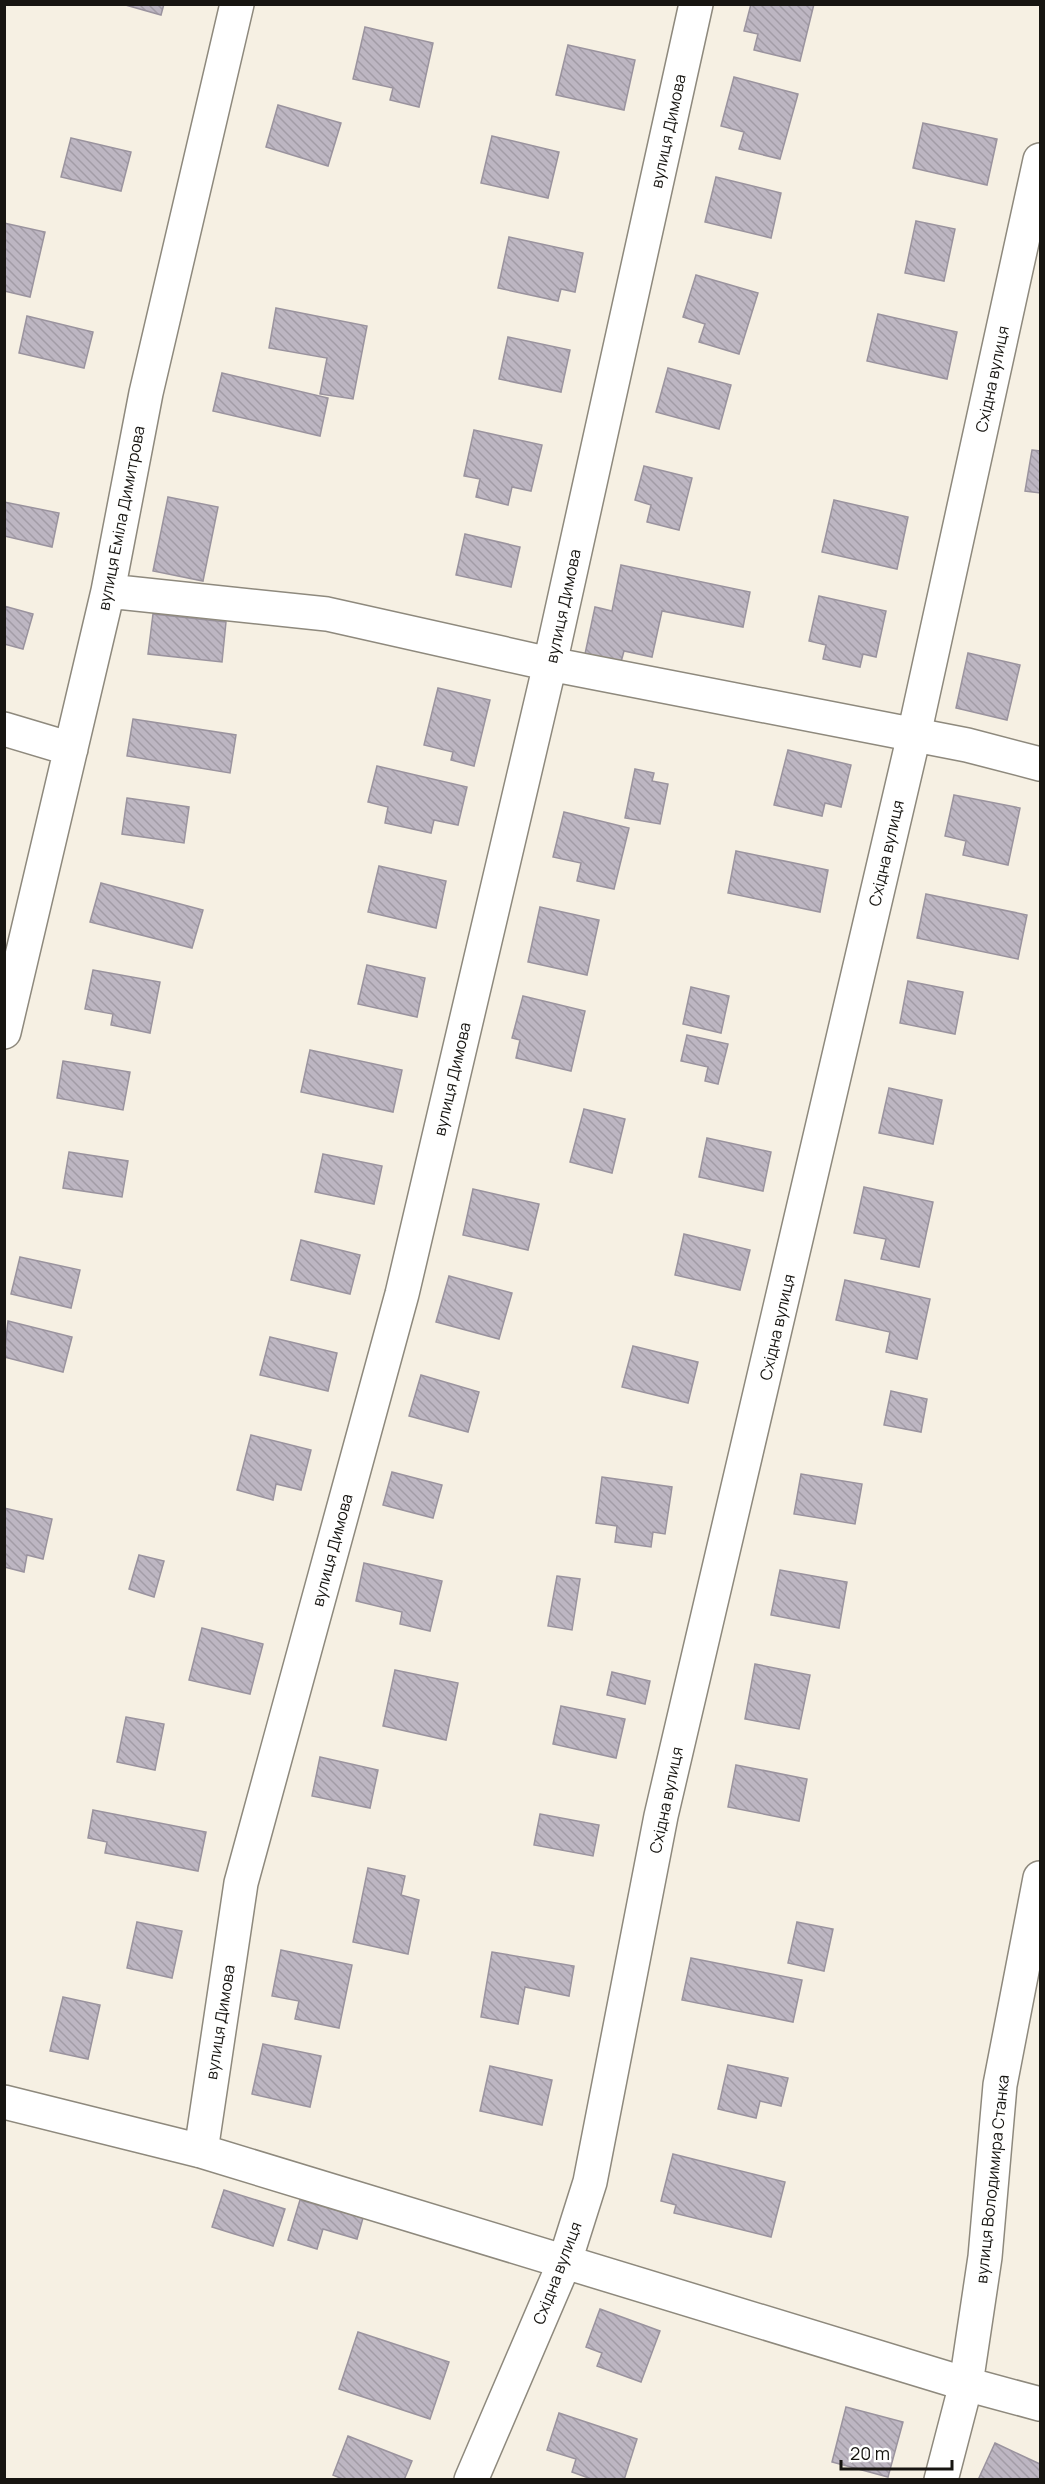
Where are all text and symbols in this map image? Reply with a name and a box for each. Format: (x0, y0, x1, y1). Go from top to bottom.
street label: вулиця Димова (645, 72, 691, 190)
street label: Східна вулиця (970, 324, 1014, 434)
street label: вулиця Еміла Димитрова (92, 424, 150, 612)
street label: вулиця Димова (540, 547, 586, 665)
street label: Східна вулиця (863, 798, 909, 908)
street label: вулиця Димова (428, 1020, 476, 1138)
street label: Східна вулиця (754, 1272, 800, 1382)
street label: вулиця Димова (306, 1491, 358, 1609)
street label: Східна вулиця (644, 1745, 688, 1855)
street label: вулиця Димова (200, 1963, 240, 2081)
street label: вулиця Володимира Станка (970, 2074, 1014, 2284)
street label: Східна вулиця (527, 2218, 587, 2328)
scale bar (841, 2433, 952, 2471)
text: 20 m (850, 2441, 890, 2465)

